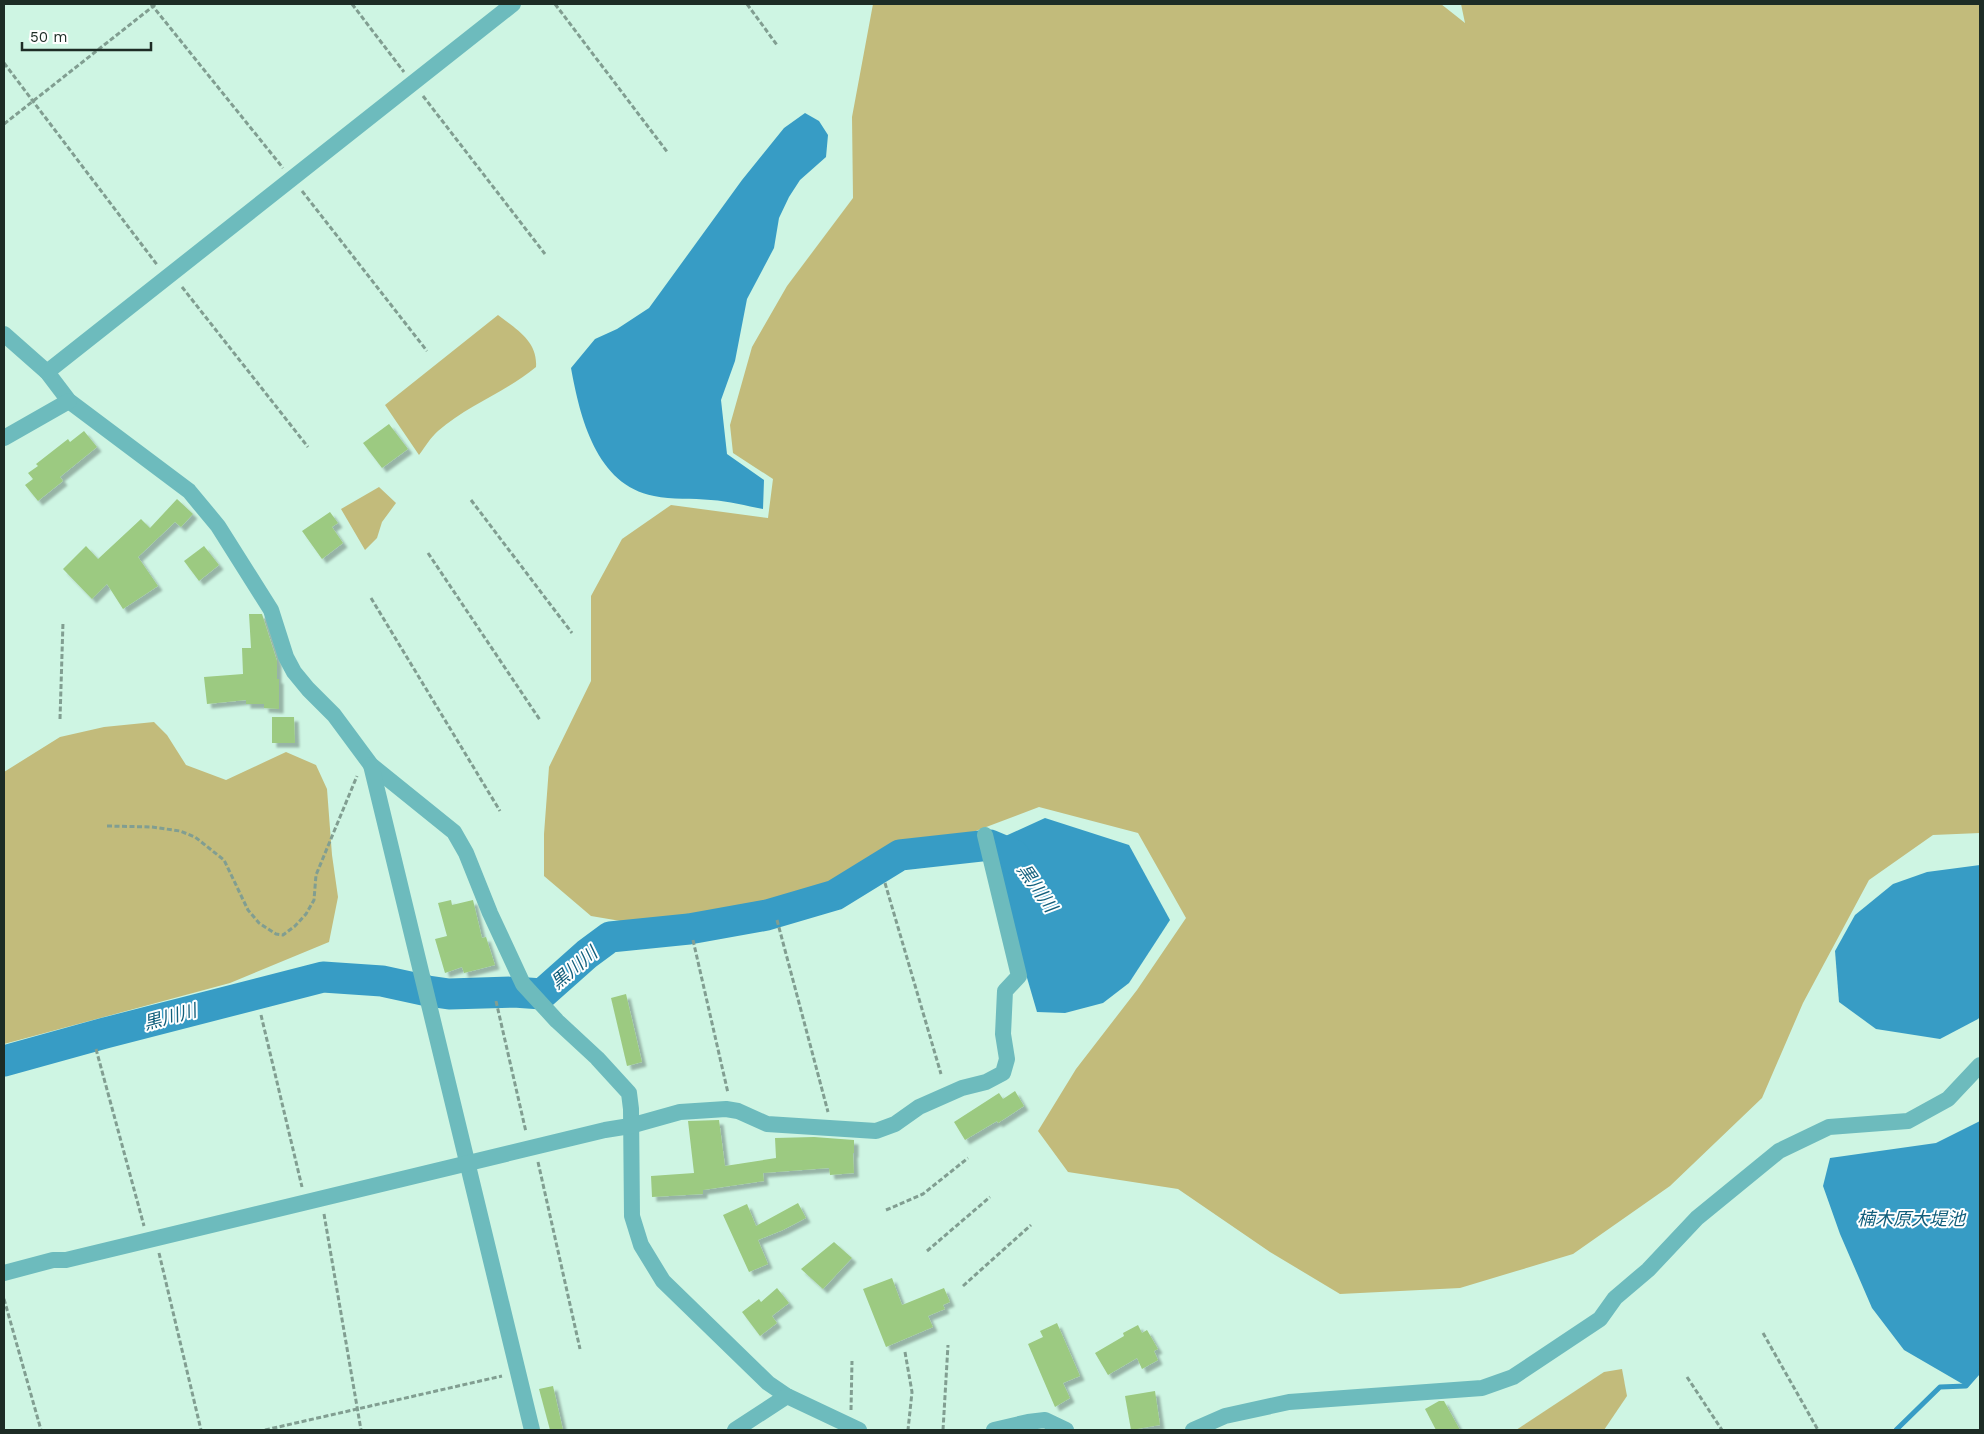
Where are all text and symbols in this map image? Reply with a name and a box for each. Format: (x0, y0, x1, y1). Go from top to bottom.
scale bar (22, 20, 151, 52)
text: 50 m (30, 28, 67, 46)
water label: 黒川川 (1013, 860, 1063, 917)
water label: 黒川川 (546, 941, 603, 993)
water label: 黒川川 (141, 999, 201, 1034)
water label: 楠木原大堤池 (1857, 1208, 1967, 1229)

